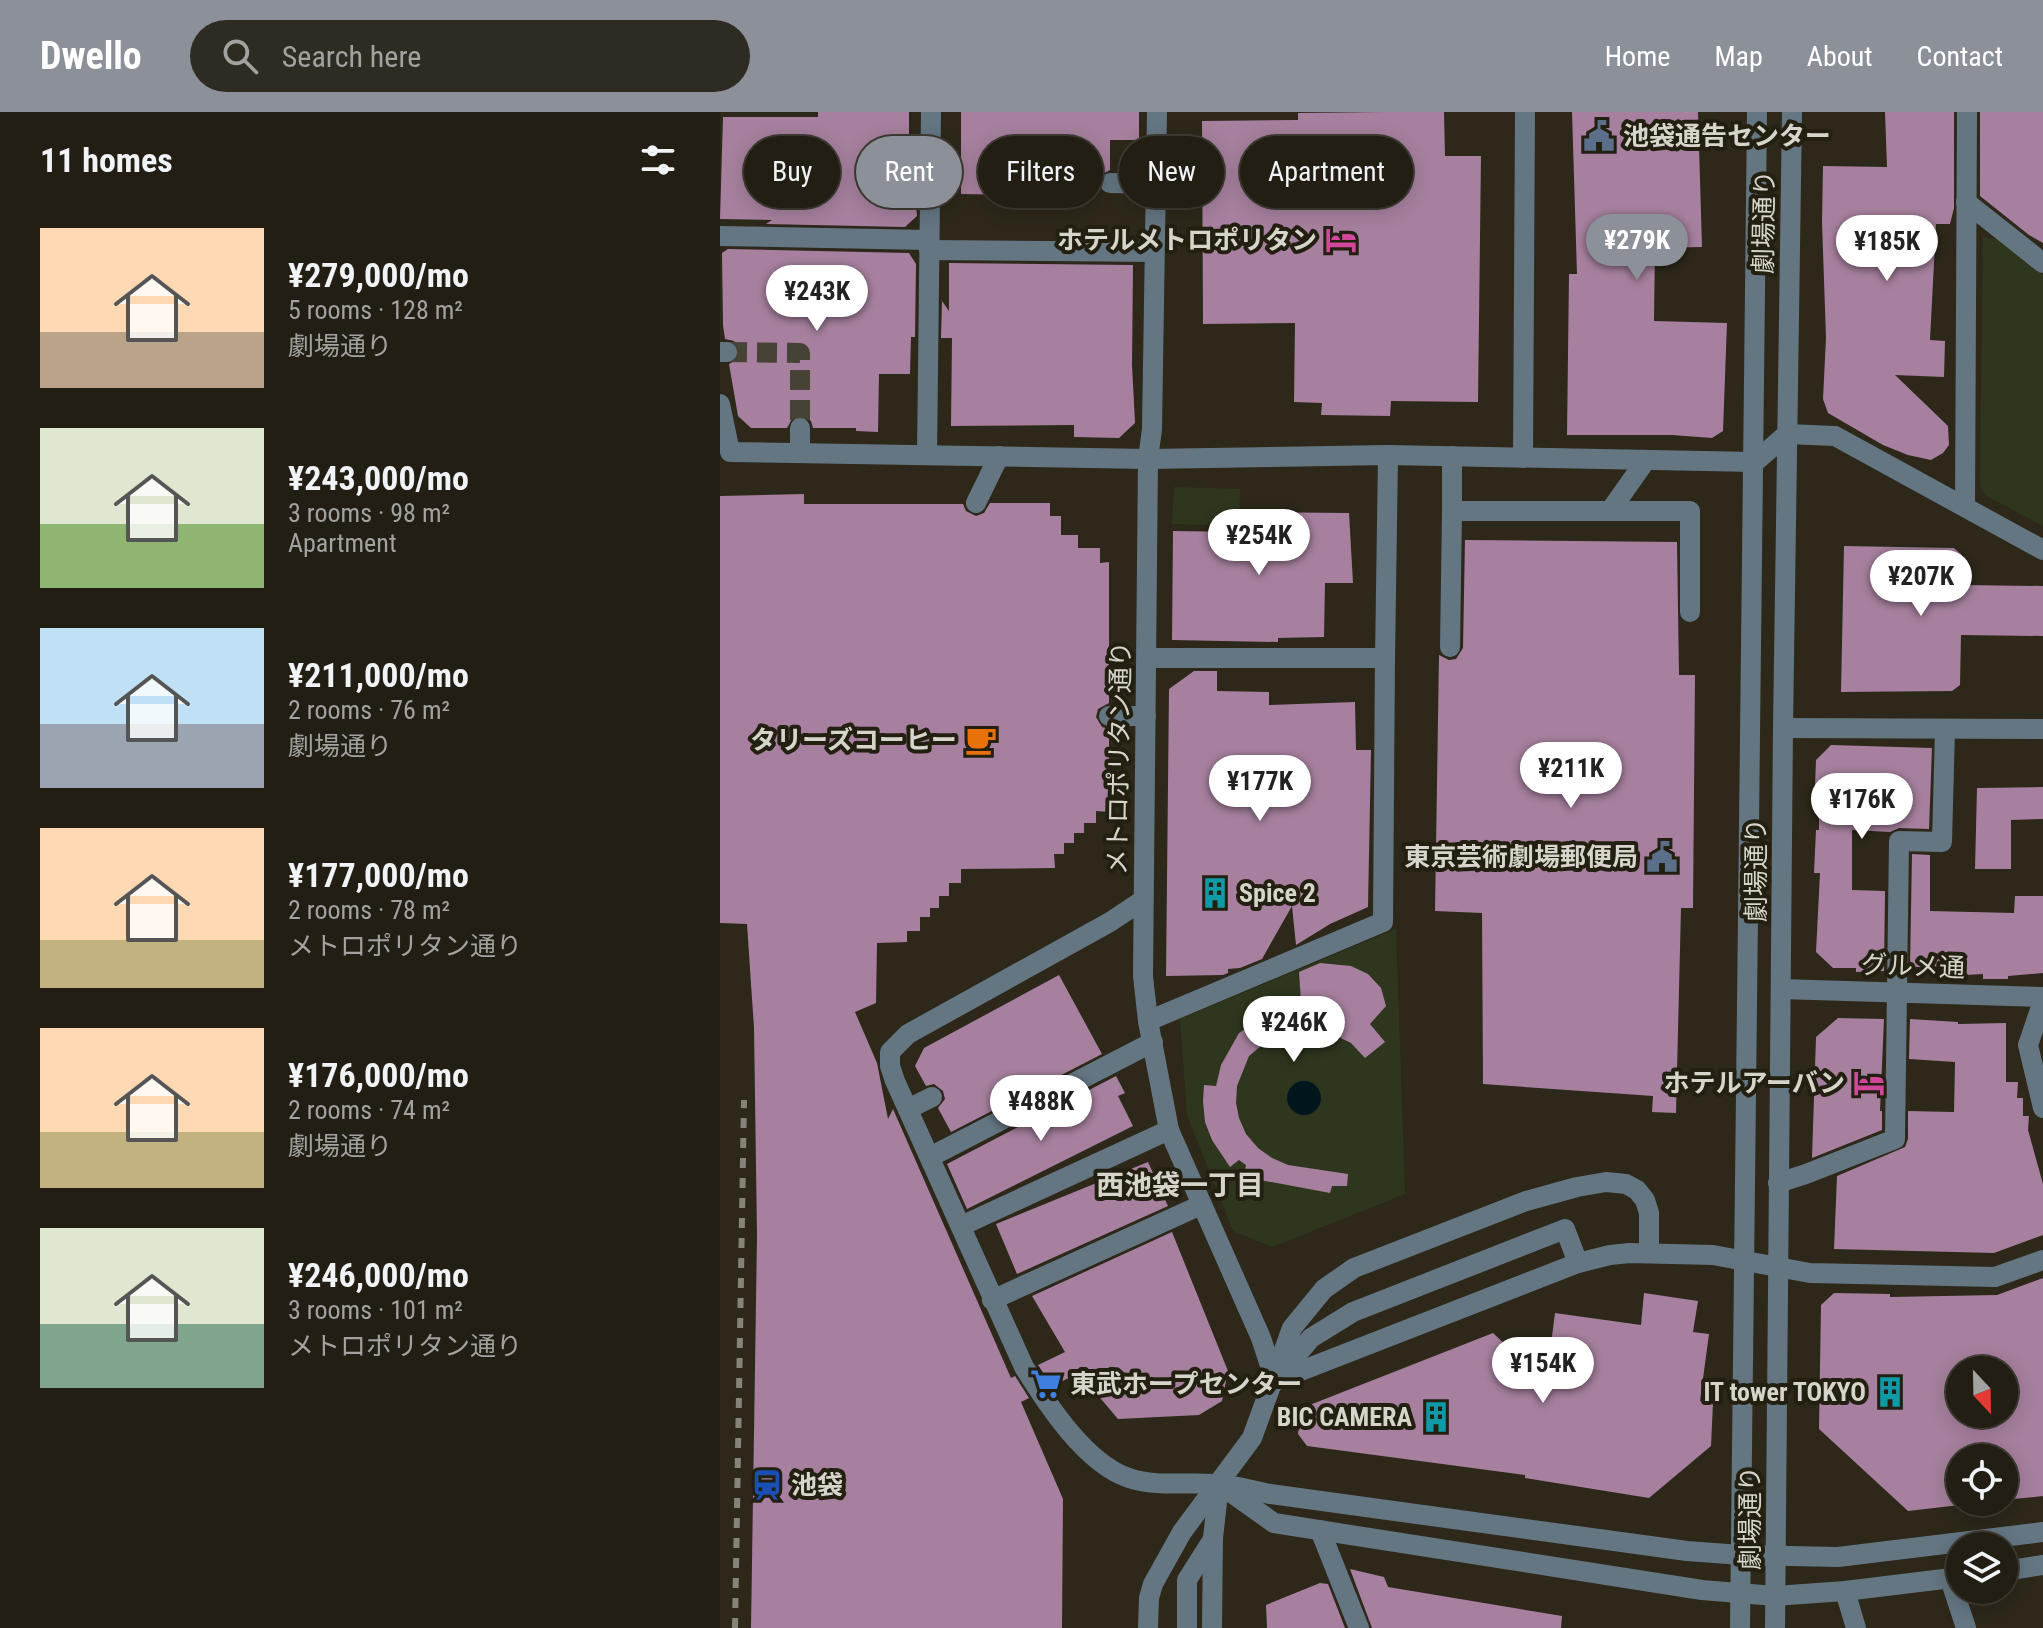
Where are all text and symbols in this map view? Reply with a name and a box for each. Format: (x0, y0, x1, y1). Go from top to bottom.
search box (190, 20, 750, 92)
text: Dwello (40, 34, 142, 78)
icon: search (218, 34, 262, 78)
text: Search here (282, 39, 421, 74)
text: Home (1605, 40, 1670, 73)
text: Map (1714, 40, 1763, 73)
text: About (1807, 40, 1873, 73)
text: Contact (1917, 40, 2003, 73)
public building icon: 池袋通告センター (1582, 119, 1616, 153)
place label: 池袋通告センター (1623, 121, 1831, 151)
chip: Buy (744, 136, 840, 208)
chip: Rent (856, 136, 962, 208)
chip: Filters (978, 136, 1103, 208)
chip: New (1119, 136, 1224, 208)
chip: Apartment (1240, 136, 1413, 208)
icon: filters (636, 138, 680, 182)
text: 11 homes (40, 140, 173, 180)
street label: 劇場通り (1748, 170, 1780, 274)
pin: ¥279K (1581, 214, 1693, 282)
pin: ¥185K (1831, 215, 1943, 283)
hotel icon: ホテルメトロポリタン (1324, 223, 1358, 257)
place label: ホテルメトロポリタン (1057, 225, 1317, 255)
text: ¥279K (1604, 225, 1670, 255)
text: ¥185K (1854, 226, 1920, 256)
text: ¥279,000/mo (288, 255, 469, 295)
icon: home (104, 260, 200, 356)
pin: ¥243K (761, 265, 873, 333)
text: ¥243K (784, 276, 850, 306)
text: 5 rooms · 128 m² (288, 295, 463, 325)
text: 劇場通り (288, 331, 392, 361)
text: ¥243,000/mo (288, 458, 469, 498)
icon: home (104, 460, 200, 556)
text: 3 rooms · 98 m² (288, 498, 450, 528)
pin: ¥254K (1203, 509, 1315, 577)
text: ¥254K (1226, 520, 1292, 550)
text: Apartment (288, 528, 397, 558)
pin: ¥207K (1865, 550, 1977, 618)
text: ¥207K (1888, 561, 1954, 591)
street label: メトロポリタン通り (1102, 641, 1136, 875)
text: ¥211,000/mo (288, 655, 469, 695)
icon: home (104, 660, 200, 756)
text: 2 rooms · 76 m² (288, 695, 450, 725)
cafe icon: タリーズコーヒー (964, 723, 998, 757)
place label: タリーズコーヒー (750, 725, 957, 755)
text: 劇場通り (288, 731, 392, 761)
pin: ¥211K (1515, 742, 1627, 810)
text: ¥211K (1538, 753, 1604, 783)
pin: ¥177K (1204, 755, 1316, 823)
text: ¥177K (1227, 766, 1293, 796)
pin: ¥176K (1806, 773, 1918, 841)
text: ¥176K (1829, 784, 1895, 814)
street label: 劇場通り (1741, 818, 1771, 922)
public building icon: 東京芸術劇場郵便局 (1645, 840, 1679, 874)
place label: 東京芸術劇場郵便局 (1404, 842, 1638, 872)
text: ¥177,000/mo (288, 855, 469, 895)
icon: home (104, 860, 200, 956)
building icon: Spice 2 (1198, 876, 1232, 910)
place label: Spice 2 (1239, 878, 1316, 908)
text: 2 rooms · 78 m² (288, 895, 450, 925)
text: メトロポリタン通り (288, 931, 522, 961)
street label: グルメ通 (1861, 949, 1965, 983)
pin: ¥246K (1238, 996, 1350, 1064)
text: ¥246K (1261, 1007, 1327, 1037)
text: ¥176,000/mo (288, 1055, 469, 1095)
icon: home (104, 1060, 200, 1156)
hotel icon: ホテルアーバン (1852, 1066, 1886, 1100)
place label: ホテルアーバン (1664, 1068, 1845, 1098)
pin: ¥488K (985, 1075, 1097, 1143)
text: ¥488K (1008, 1086, 1074, 1116)
text: 2 rooms · 74 m² (288, 1095, 450, 1125)
text: 劇場通り (288, 1131, 392, 1161)
district label: 西池袋一丁目 (1096, 1169, 1264, 1202)
text: ¥246,000/mo (288, 1255, 469, 1295)
icon: home (104, 1260, 200, 1356)
text: 3 rooms · 101 m² (288, 1295, 463, 1325)
text: メトロポリタン通り (288, 1331, 522, 1361)
pin: ¥154K (1487, 1337, 1599, 1405)
text: ¥154K (1510, 1348, 1576, 1378)
north arrow (1946, 1356, 2018, 1428)
map controls (1946, 1356, 2018, 1604)
supermarket icon: 東武ホープセンター (1029, 1367, 1063, 1401)
place label: 東武ホープセンター (1070, 1369, 1302, 1399)
building icon: IT tower TOKYO (1873, 1375, 1907, 1409)
place label: IT tower TOKYO (1703, 1377, 1866, 1407)
building icon: BIC CAMERA (1419, 1400, 1453, 1434)
place label: BIC CAMERA (1277, 1402, 1412, 1432)
button: locate (1946, 1444, 2018, 1516)
street label: 劇場通り (1735, 1466, 1765, 1570)
station icon: 池袋 (750, 1468, 784, 1502)
place label: 池袋 (791, 1470, 843, 1500)
button: layers (1946, 1532, 2018, 1604)

